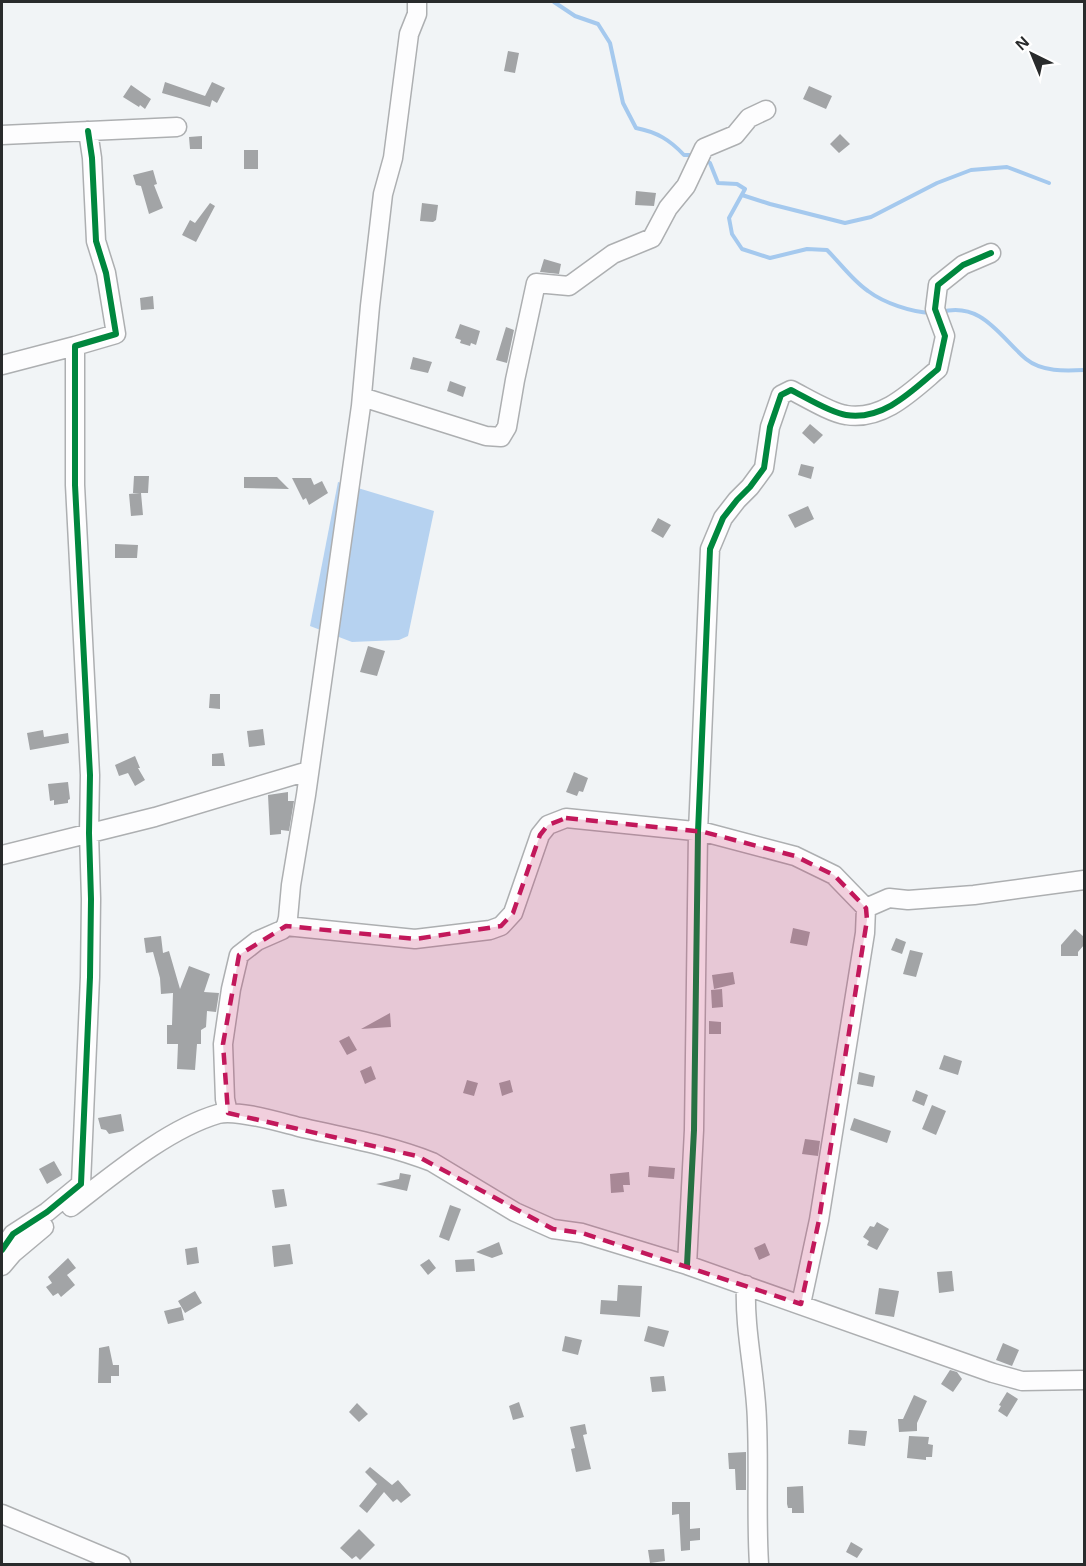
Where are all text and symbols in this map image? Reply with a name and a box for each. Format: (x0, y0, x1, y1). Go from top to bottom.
north arrow (1002, 24, 1062, 84)
text: N (1012, 33, 1032, 54)

